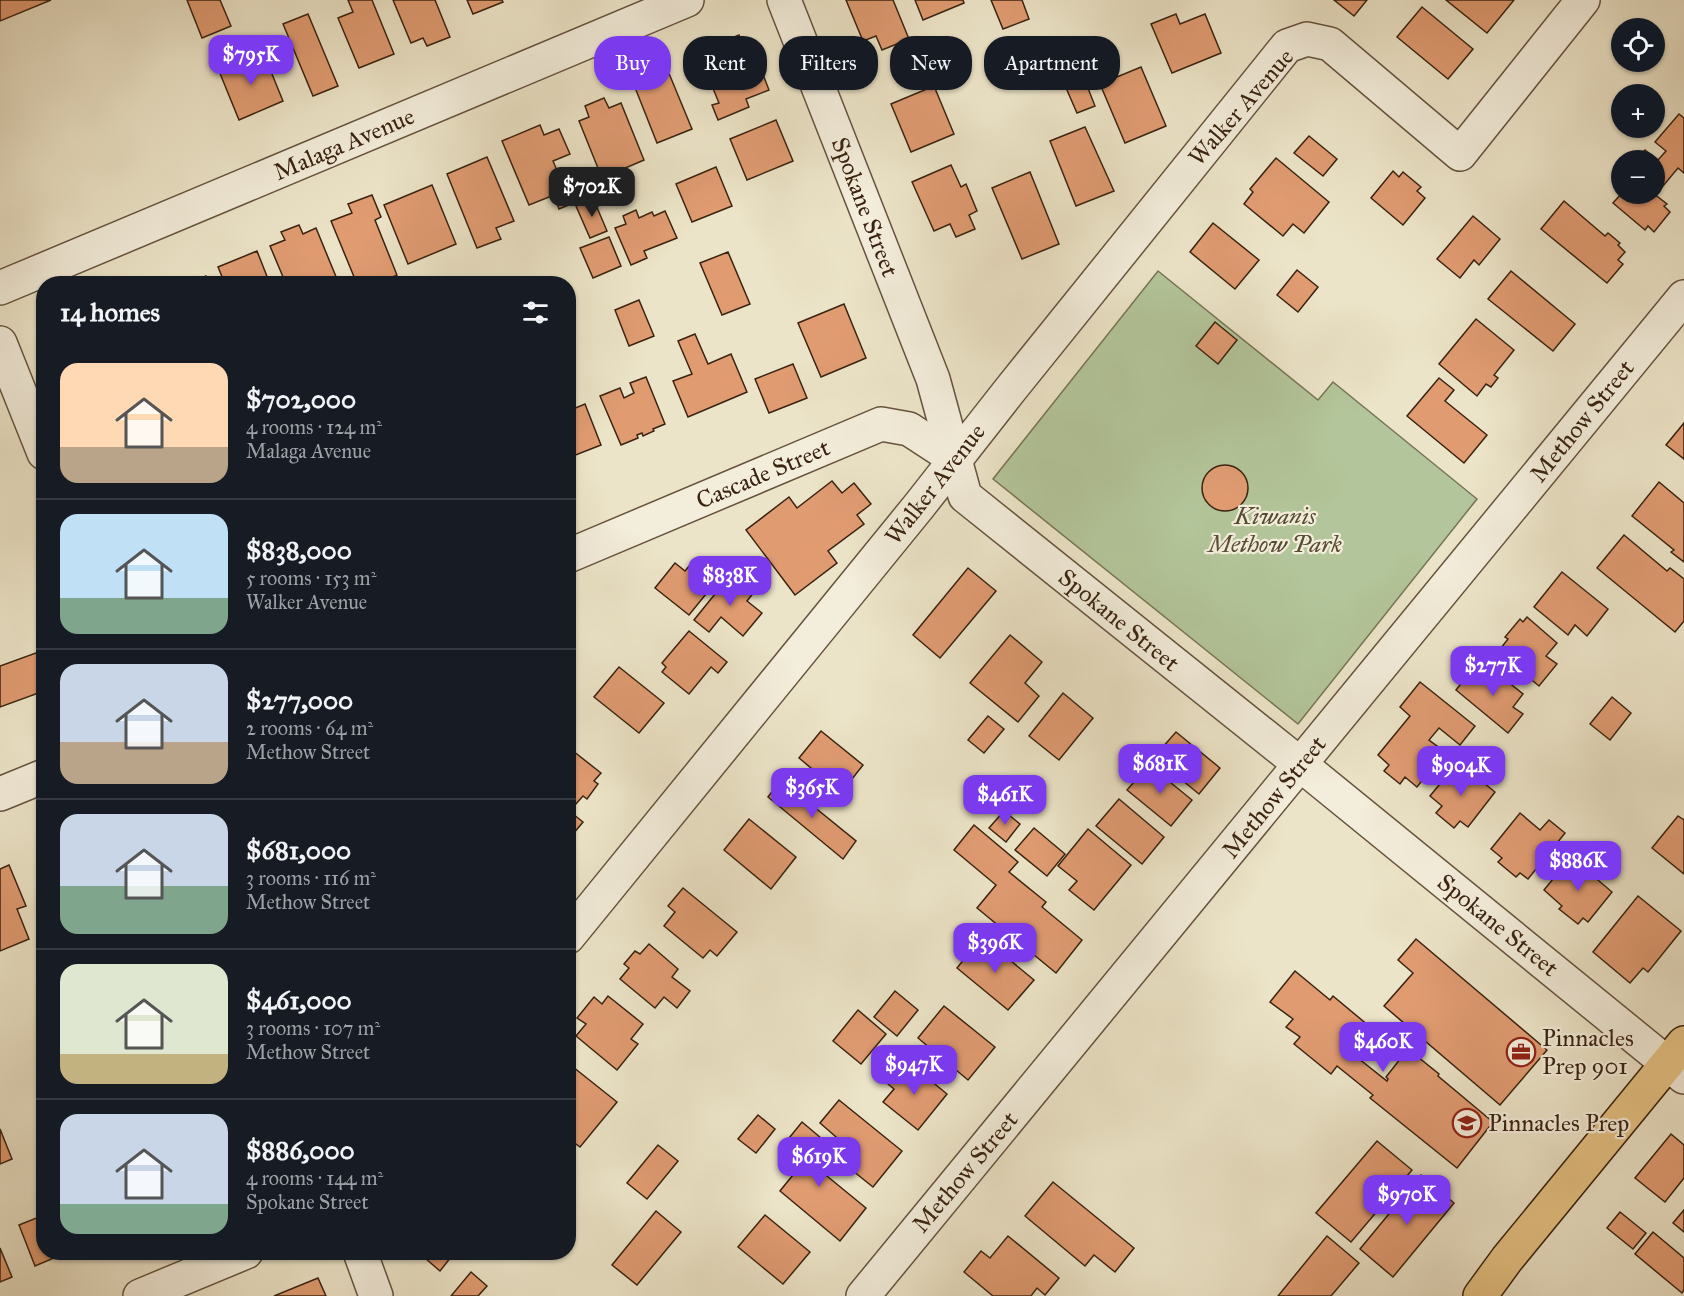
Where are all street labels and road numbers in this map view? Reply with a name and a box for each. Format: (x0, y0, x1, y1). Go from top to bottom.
street label: Walker Avenue (1182, 42, 1300, 172)
street label: Malaga Avenue (269, 101, 419, 187)
street label: Spokane Street (825, 133, 906, 281)
street label: Methow Street (1523, 353, 1641, 488)
street label: Walker Avenue (878, 417, 992, 551)
street label: Cascade Street (692, 432, 835, 516)
street label: Spokane Street (1052, 562, 1186, 678)
street label: Methow Street (1215, 729, 1333, 864)
street label: Spokane Street (1431, 867, 1565, 983)
street label: Methow Street (906, 1105, 1025, 1239)

